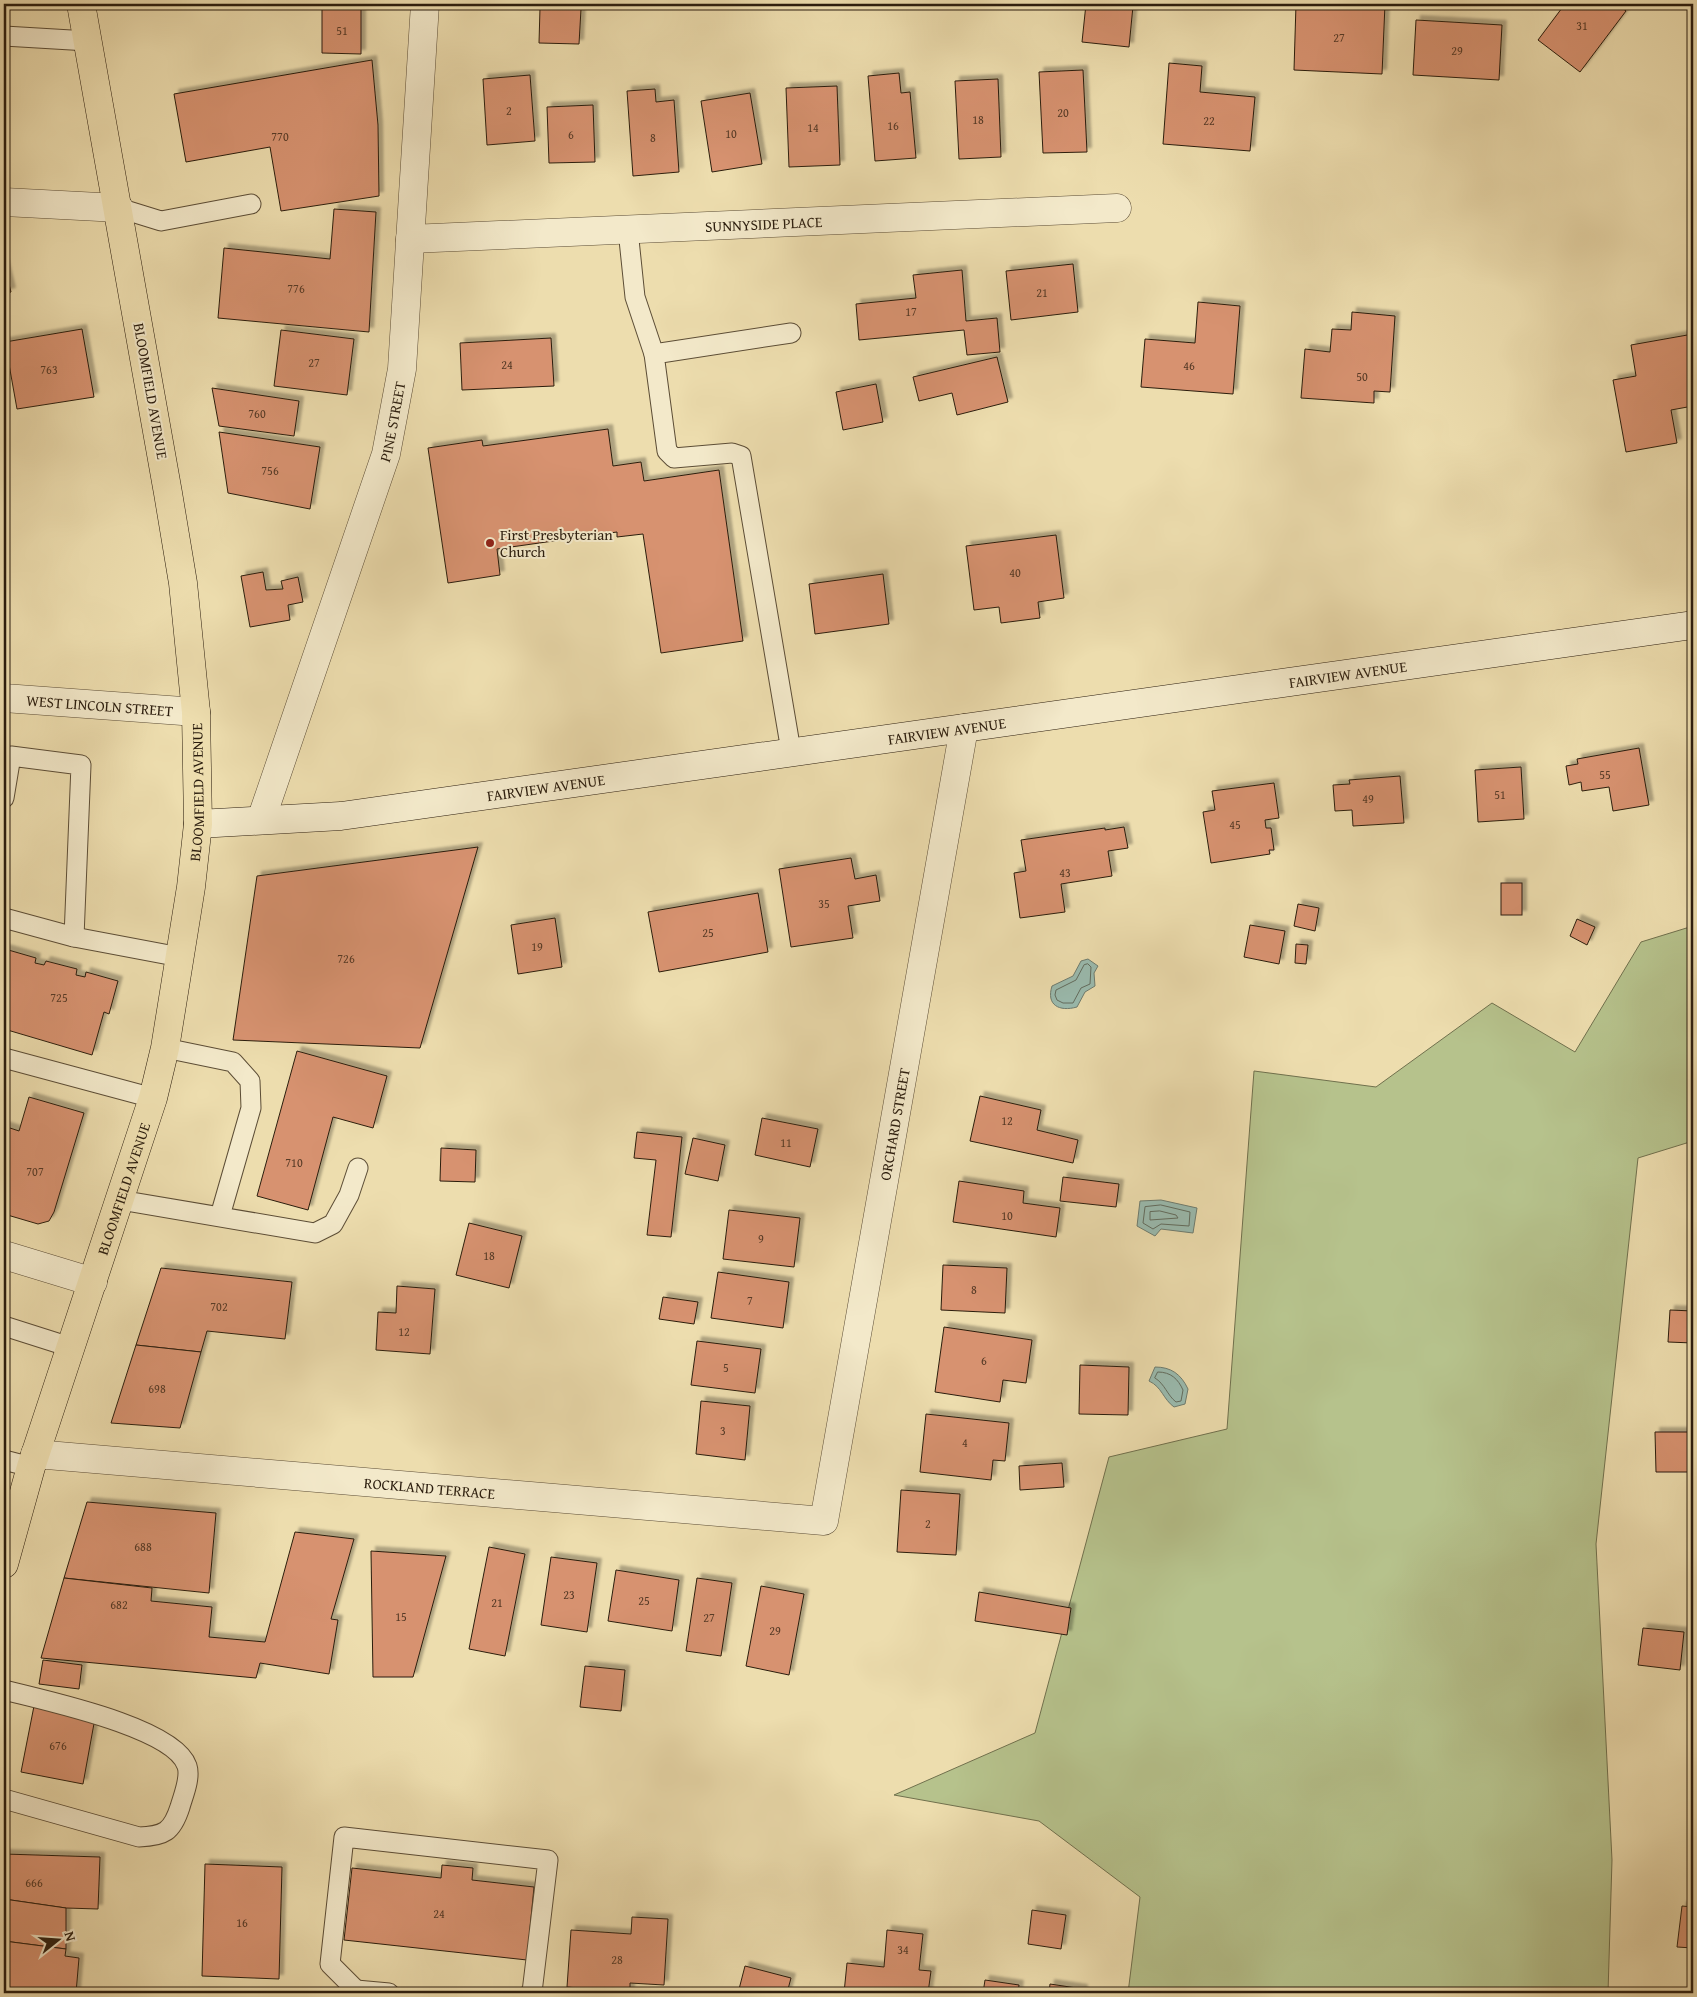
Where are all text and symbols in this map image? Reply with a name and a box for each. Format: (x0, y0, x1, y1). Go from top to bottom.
house number: 31 (1576, 17, 1588, 34)
house number: 51 (336, 22, 348, 39)
house number: 27 (1333, 29, 1345, 46)
house number: 29 (1451, 42, 1463, 59)
house number: 2 (506, 102, 512, 119)
house number: 20 (1057, 104, 1069, 121)
house number: 18 (972, 111, 984, 128)
house number: 22 (1203, 112, 1215, 129)
house number: 16 (887, 117, 899, 134)
house number: 14 (807, 119, 819, 136)
house number: 10 (725, 125, 737, 142)
house number: 6 (568, 126, 574, 143)
house number: 770 (271, 128, 289, 145)
house number: 8 (650, 129, 656, 146)
street label: SUNNYSIDE PLACE (704, 210, 823, 237)
house number: 776 (287, 280, 305, 297)
house number: 21 (1036, 284, 1048, 301)
house number: 17 (905, 303, 917, 320)
street label: BLOOMFIELD AVENUE (129, 321, 173, 461)
house number: 27 (308, 354, 320, 371)
house number: 24 (501, 356, 513, 373)
house number: 46 (1183, 357, 1195, 374)
house number: 763 (40, 361, 58, 378)
house number: 50 (1356, 368, 1368, 385)
street label: PINE STREET (374, 379, 410, 464)
house number: 760 (248, 405, 266, 422)
house number: 756 (261, 462, 279, 479)
place label: First Presbyterian Church (500, 524, 613, 562)
marker: First Presbyterian Church (484, 537, 496, 549)
house number: 40 (1009, 564, 1021, 581)
street label: FAIRVIEW AVENUE (1287, 655, 1408, 692)
street label: WEST LINCOLN STREET (26, 689, 174, 721)
street label: FAIRVIEW AVENUE (886, 712, 1007, 749)
street label: BLOOMFIELD AVENUE (183, 722, 209, 862)
house number: 55 (1599, 766, 1611, 783)
street label: FAIRVIEW AVENUE (485, 768, 606, 806)
house number: 51 (1494, 786, 1506, 803)
house number: 49 (1362, 790, 1374, 807)
house number: 45 (1229, 816, 1241, 833)
house number: 43 (1059, 864, 1071, 881)
house number: 35 (818, 895, 830, 912)
house number: 25 (702, 924, 714, 941)
house number: 19 (531, 938, 543, 955)
house number: 726 (337, 950, 355, 967)
house number: 725 (50, 989, 68, 1006)
street label: ORCHARD STREET (874, 1065, 914, 1182)
house number: 12 (1001, 1112, 1013, 1129)
street label: BLOOMFIELD AVENUE (91, 1119, 155, 1257)
house number: 11 (780, 1134, 792, 1151)
house number: 710 (285, 1154, 303, 1171)
house number: 707 (26, 1163, 44, 1180)
house number: 10 (1001, 1207, 1013, 1224)
house number: 9 (758, 1230, 764, 1247)
house number: 18 (483, 1247, 495, 1264)
house number: 8 (971, 1281, 977, 1298)
house number: 7 (747, 1292, 753, 1309)
house number: 702 (210, 1298, 228, 1315)
house number: 12 (398, 1323, 410, 1340)
house number: 6 (981, 1352, 987, 1369)
house number: 5 (723, 1359, 729, 1376)
house number: 698 (148, 1380, 166, 1397)
house number: 3 (720, 1422, 726, 1439)
house number: 4 (962, 1434, 968, 1451)
street label: ROCKLAND TERRACE (363, 1471, 496, 1504)
house number: 2 (925, 1515, 931, 1532)
house number: 688 (134, 1538, 152, 1555)
house number: 23 (563, 1586, 575, 1603)
house number: 25 (638, 1592, 650, 1609)
house number: 21 (491, 1594, 503, 1611)
house number: 682 (110, 1596, 128, 1613)
house number: 15 (395, 1608, 407, 1625)
house number: 27 (703, 1609, 715, 1626)
house number: 29 (769, 1622, 781, 1639)
house number: 676 (49, 1737, 67, 1754)
house number: 666 (25, 1874, 43, 1891)
house number: 24 (433, 1905, 445, 1922)
north arrow (32, 1914, 82, 1964)
house number: 16 (236, 1914, 248, 1931)
text: N (60, 1929, 82, 1944)
house number: 34 (897, 1941, 909, 1958)
house number: 28 (611, 1951, 623, 1968)

